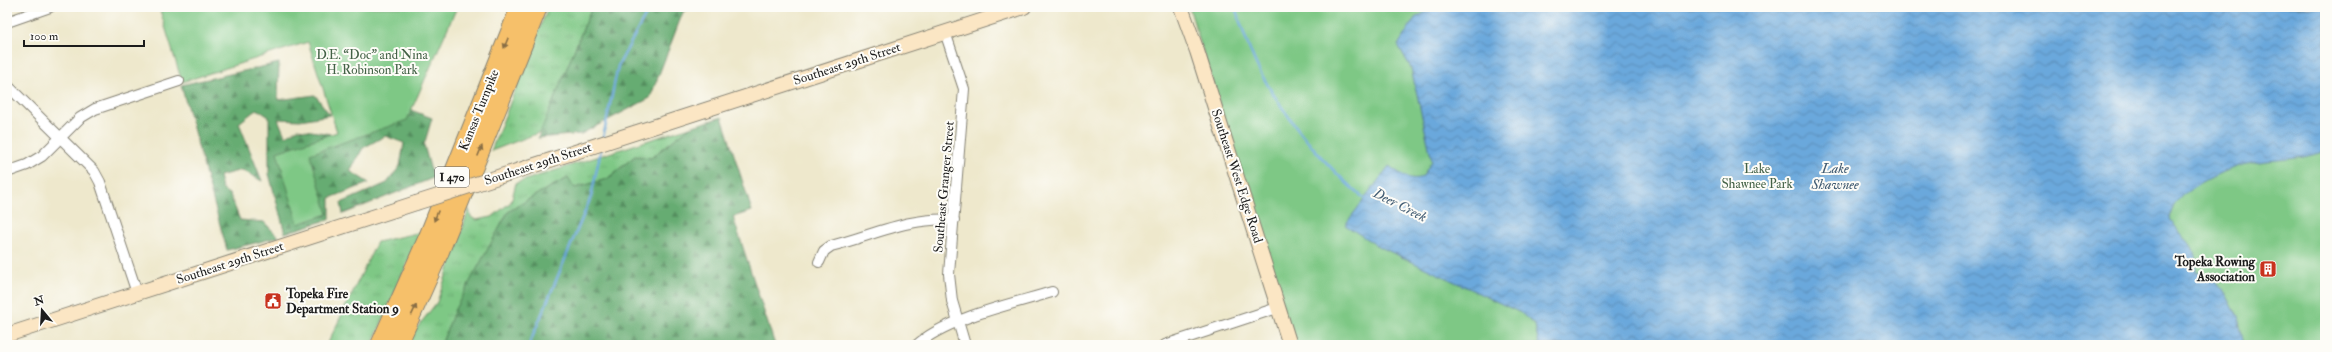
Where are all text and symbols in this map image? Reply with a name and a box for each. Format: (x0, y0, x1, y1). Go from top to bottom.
scale bar (24, 22, 144, 48)
text: 100 m (30, 29, 59, 44)
one-way arrow (503, 38, 509, 49)
street label: Southeast 29th Street (791, 39, 903, 89)
park label: D.E. “Doc” and Nina H. Robinson Park (316, 47, 428, 78)
street label: Kansas Turnpike (455, 67, 504, 153)
street label: Southeast West Edge Road (1208, 107, 1266, 246)
street label: Southeast Granger Street (930, 121, 958, 253)
street label: Southeast 29th Street (482, 139, 594, 189)
one-way arrow (478, 144, 484, 156)
water label: Lake Shawnee (1810, 160, 1859, 193)
park label: Lake Shawnee Park (1721, 161, 1793, 192)
road number: I 470 (435, 167, 469, 187)
water label: Deer Creek (1370, 184, 1430, 226)
one-way arrow (433, 210, 439, 222)
street label: Southeast 29th Street (174, 238, 286, 288)
place label: Topeka Rowing Association (2174, 254, 2256, 285)
building icon: Topeka Rowing Association (2258, 259, 2278, 279)
place label: Topeka Fire Department Station 9 (285, 286, 399, 318)
north arrow (22, 290, 62, 330)
public building icon: Topeka Fire Department Station 9 (263, 291, 283, 311)
text: N (31, 293, 47, 309)
one-way arrow (411, 304, 417, 315)

